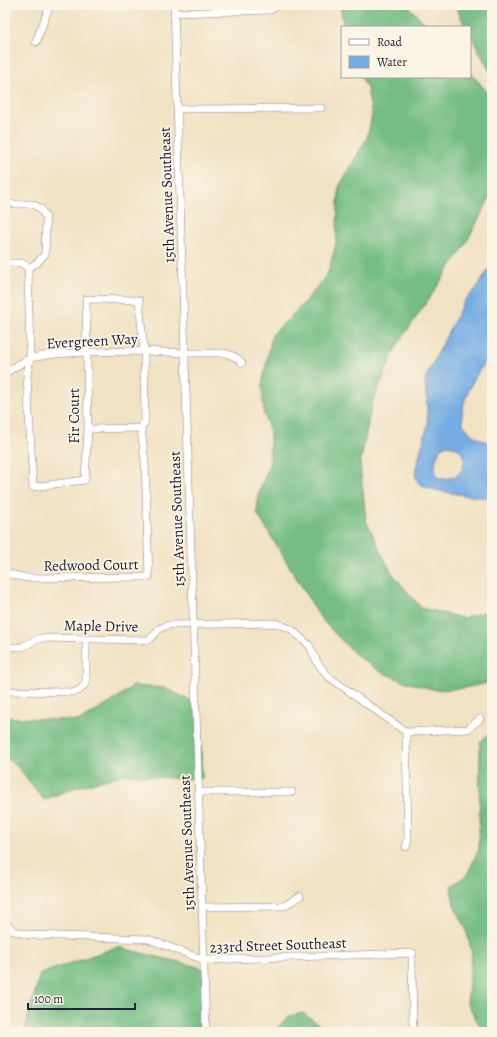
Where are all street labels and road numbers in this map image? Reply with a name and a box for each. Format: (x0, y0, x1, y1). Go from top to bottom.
street label: 15th Avenue Southeast (155, 127, 179, 263)
street label: Evergreen Way (46, 329, 138, 353)
street label: Fir Court (64, 388, 84, 444)
street label: 15th Avenue Southeast (165, 451, 189, 587)
street label: Redwood Court (43, 554, 139, 576)
street label: Maple Drive (64, 615, 139, 637)
street label: 15th Avenue Southeast (175, 775, 199, 911)
street label: 233rd Street Southeast (209, 933, 347, 957)

